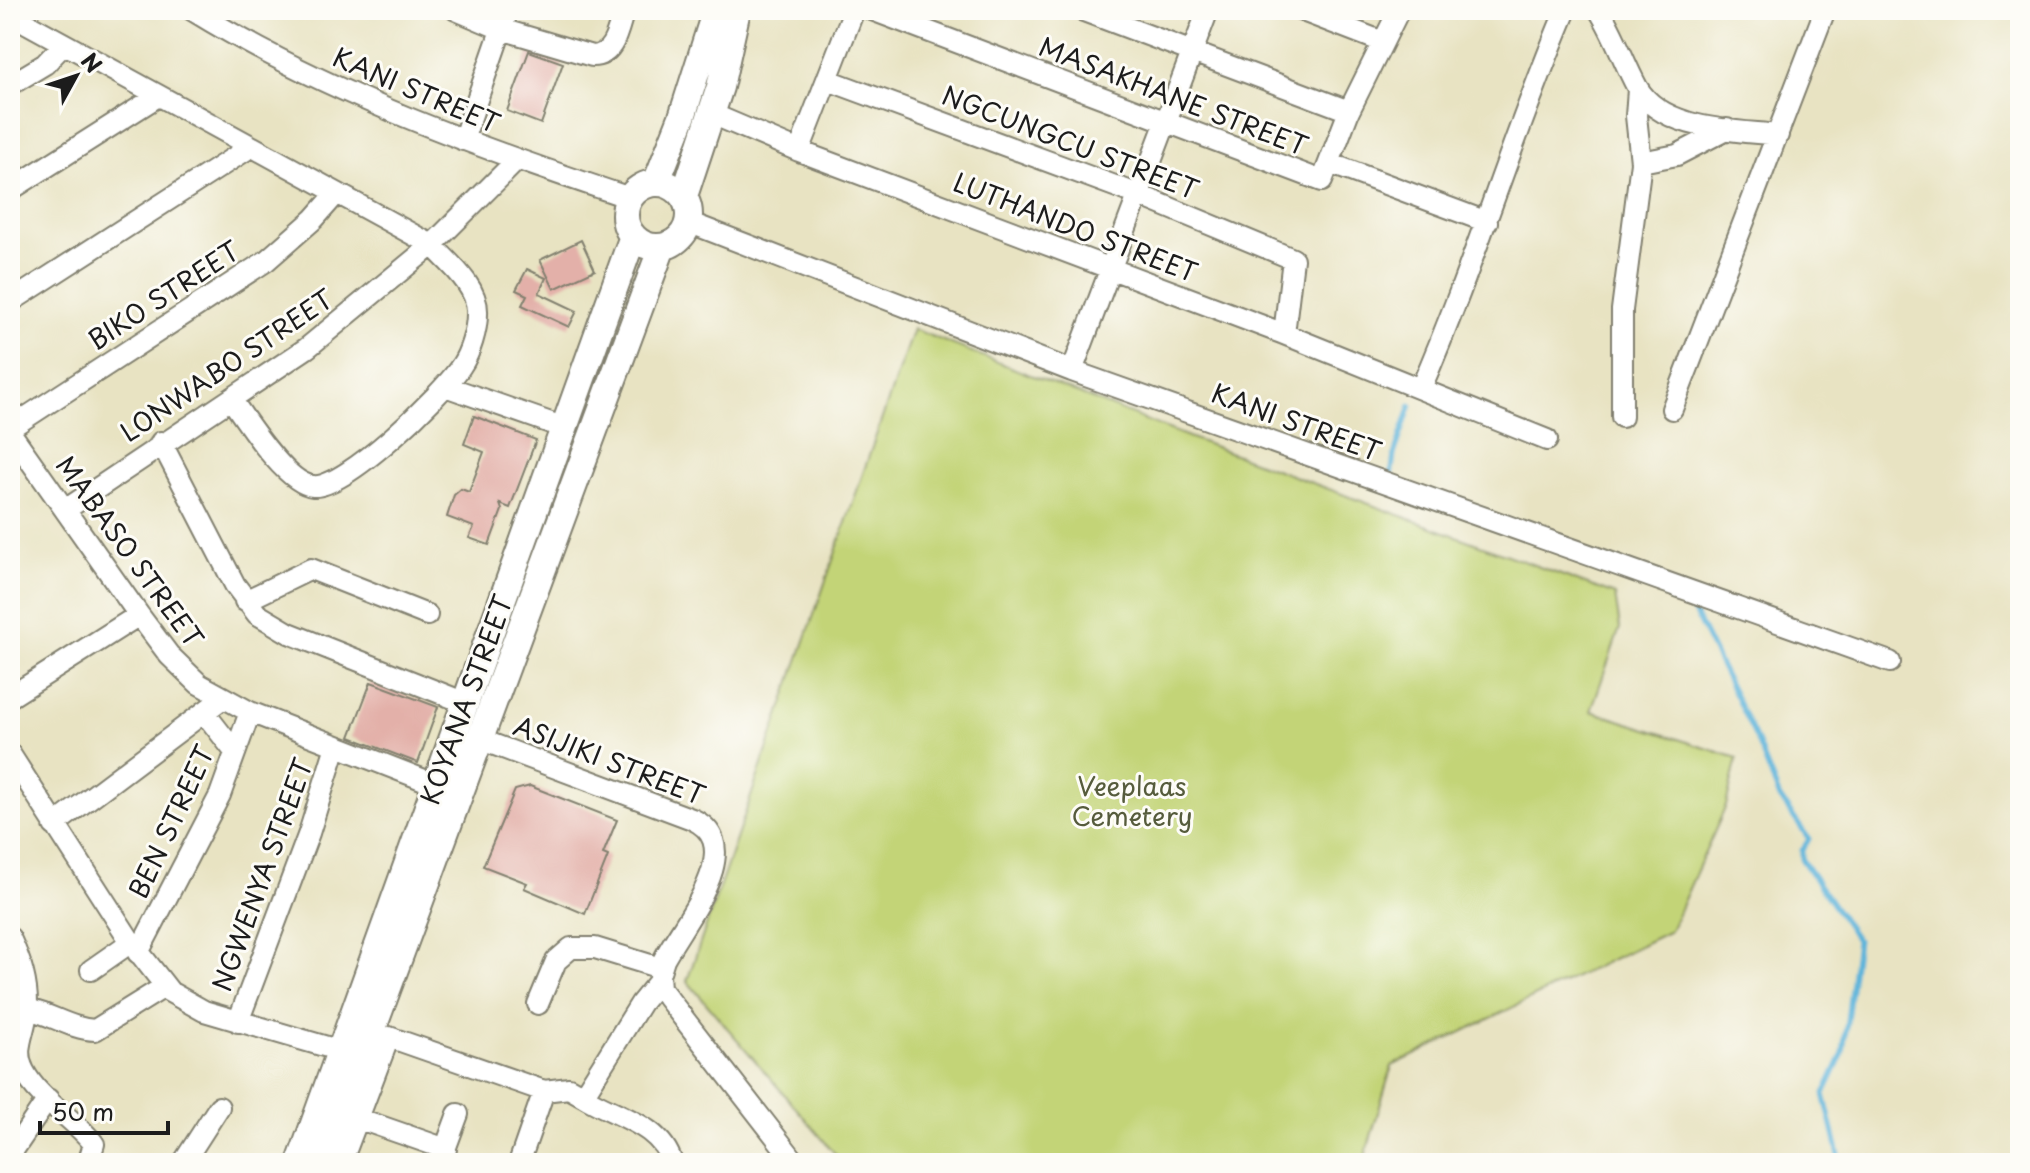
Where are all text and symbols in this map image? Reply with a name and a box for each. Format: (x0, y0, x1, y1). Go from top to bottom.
street label: MASAKHANE STREET (1034, 26, 1314, 165)
north arrow (36, 36, 116, 116)
street label: KANI STREET (327, 37, 506, 142)
text: N (74, 45, 111, 79)
street label: NGCUNGCU STREET (937, 75, 1204, 209)
street label: LUTHANDO STREET (948, 162, 1203, 291)
street label: BIKO STREET (80, 231, 247, 358)
street label: LONWABO STREET (112, 279, 341, 451)
street label: KANI STREET (1206, 373, 1387, 470)
street label: MABASO STREET (47, 447, 213, 655)
street label: KOYANA STREET (410, 589, 522, 810)
street label: ASIJIKI STREET (508, 705, 711, 814)
street label: BEN STREET (118, 738, 223, 904)
street label: NGWENYA STREET (201, 753, 322, 996)
park label: Veeplaas Cemetery (1071, 766, 1193, 835)
scale bar (40, 1085, 168, 1135)
text: 50 m (52, 1093, 114, 1129)

